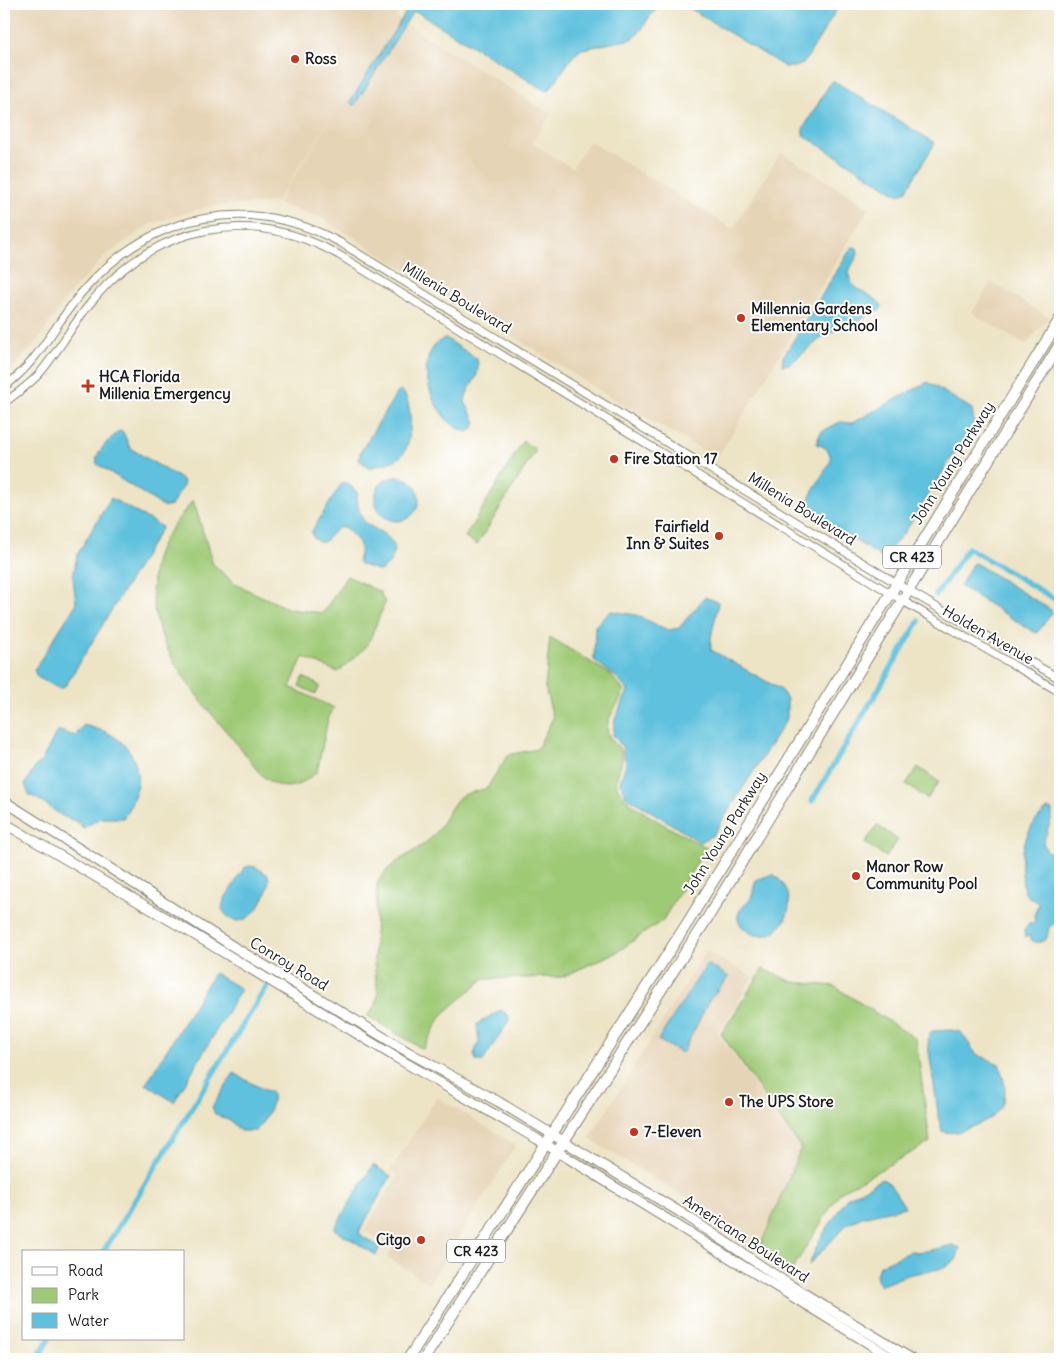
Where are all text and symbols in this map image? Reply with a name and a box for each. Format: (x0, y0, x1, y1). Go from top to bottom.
place label: Ross (305, 49, 337, 68)
marker: Ross (289, 53, 301, 65)
street label: Millenia Boulevard (399, 258, 515, 338)
place label: Millennia Gardens Elementary School (751, 299, 878, 336)
marker: Millennia Gardens Elementary School (735, 312, 747, 324)
place label: HCA Florida Millenia Emergency (99, 367, 231, 404)
marker: HCA Florida Millenia Emergency (81, 379, 95, 393)
street label: John Young Parkway (907, 398, 998, 528)
place label: Fire Station 17 (624, 449, 718, 468)
marker: Fire Station 17 (608, 453, 620, 465)
street label: Millenia Boulevard (745, 468, 860, 549)
place label: Fairfield Inn & Suites (626, 517, 709, 553)
marker: Fairfield Inn & Suites (713, 530, 725, 542)
road number: CR 423 (883, 546, 941, 568)
street label: Holden Avenue (939, 601, 1037, 668)
street label: John Young Parkway (679, 768, 770, 898)
place label: Manor Row Community Pool (866, 857, 977, 894)
marker: Manor Row Community Pool (850, 870, 862, 882)
street label: Conroy Road (246, 933, 332, 995)
place label: The UPS Store (739, 1092, 834, 1111)
marker: The UPS Store (723, 1096, 735, 1108)
place label: 7-Eleven (644, 1122, 702, 1141)
marker: 7-Eleven (628, 1126, 640, 1138)
street label: Americana Boulevard (680, 1191, 813, 1286)
place label: Citgo (376, 1230, 412, 1250)
marker: Citgo (415, 1234, 427, 1246)
road number: CR 423 (447, 1240, 505, 1262)
legend (22, 1250, 185, 1340)
text: Road (68, 1261, 103, 1280)
text: Park (68, 1285, 99, 1304)
text: Water (68, 1311, 109, 1330)

